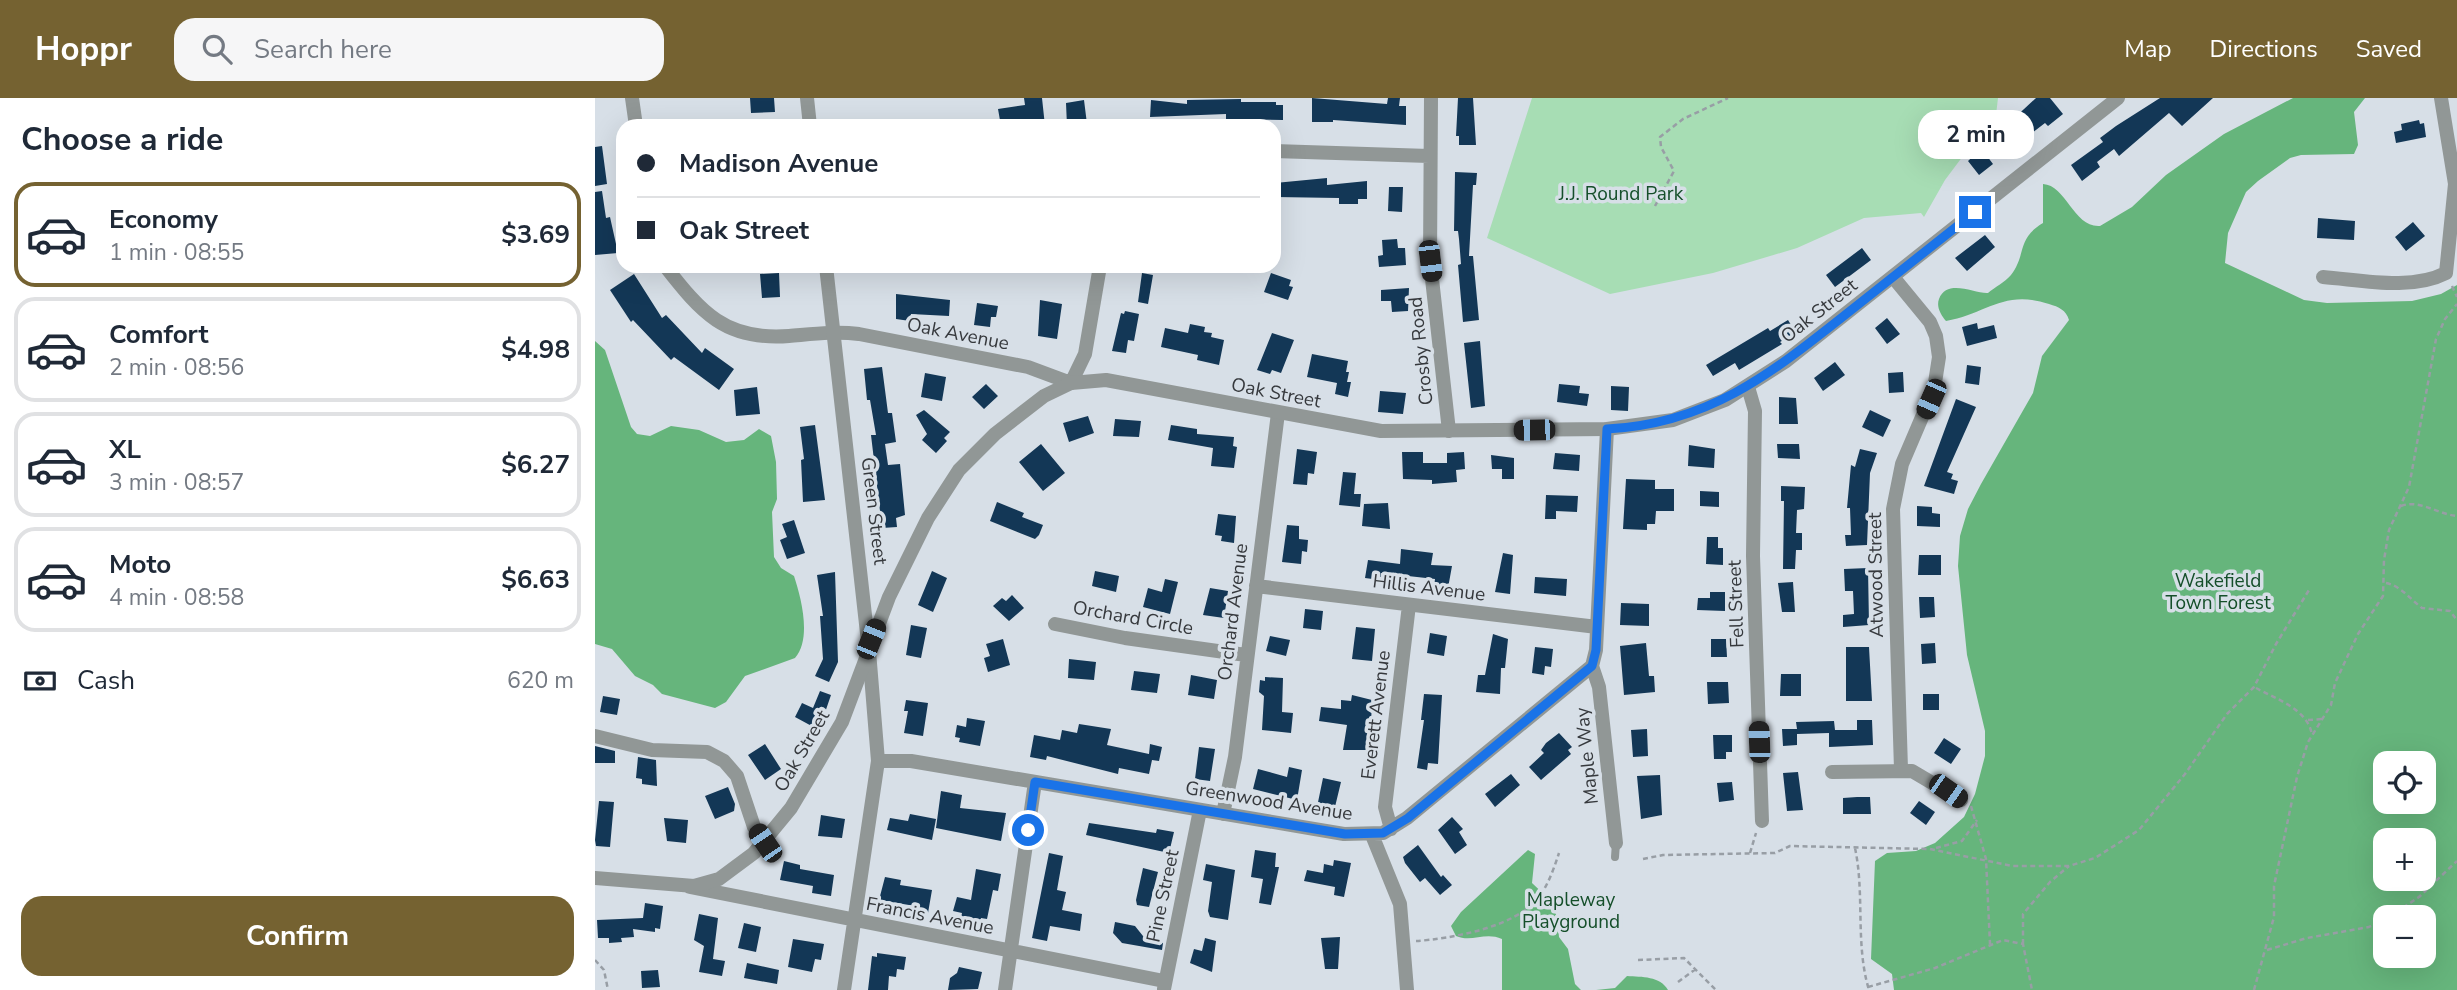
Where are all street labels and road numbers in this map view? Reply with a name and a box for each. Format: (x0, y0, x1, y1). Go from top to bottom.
street label: Oak Street (1775, 273, 1863, 349)
street label: Crosby Road (1402, 295, 1440, 407)
street label: Oak Avenue (905, 311, 1011, 357)
street label: Oak Street (1229, 372, 1323, 414)
street label: Green Street (855, 456, 894, 567)
street label: Atwood Street (1862, 512, 1890, 638)
street label: Orchard Avenue (1212, 542, 1254, 682)
street label: Fell Street (1721, 559, 1751, 648)
street label: Hillis Avenue (1371, 568, 1487, 608)
street label: Orchard Circle (1071, 595, 1195, 641)
street label: Everett Avenue (1355, 649, 1397, 781)
street label: Oak Street (768, 705, 836, 797)
street label: Maple Way (1569, 706, 1605, 806)
street label: Greenwood Avenue (1184, 775, 1354, 827)
street label: Pine Street (1141, 847, 1186, 945)
street label: Francis Avenue (864, 891, 996, 941)

